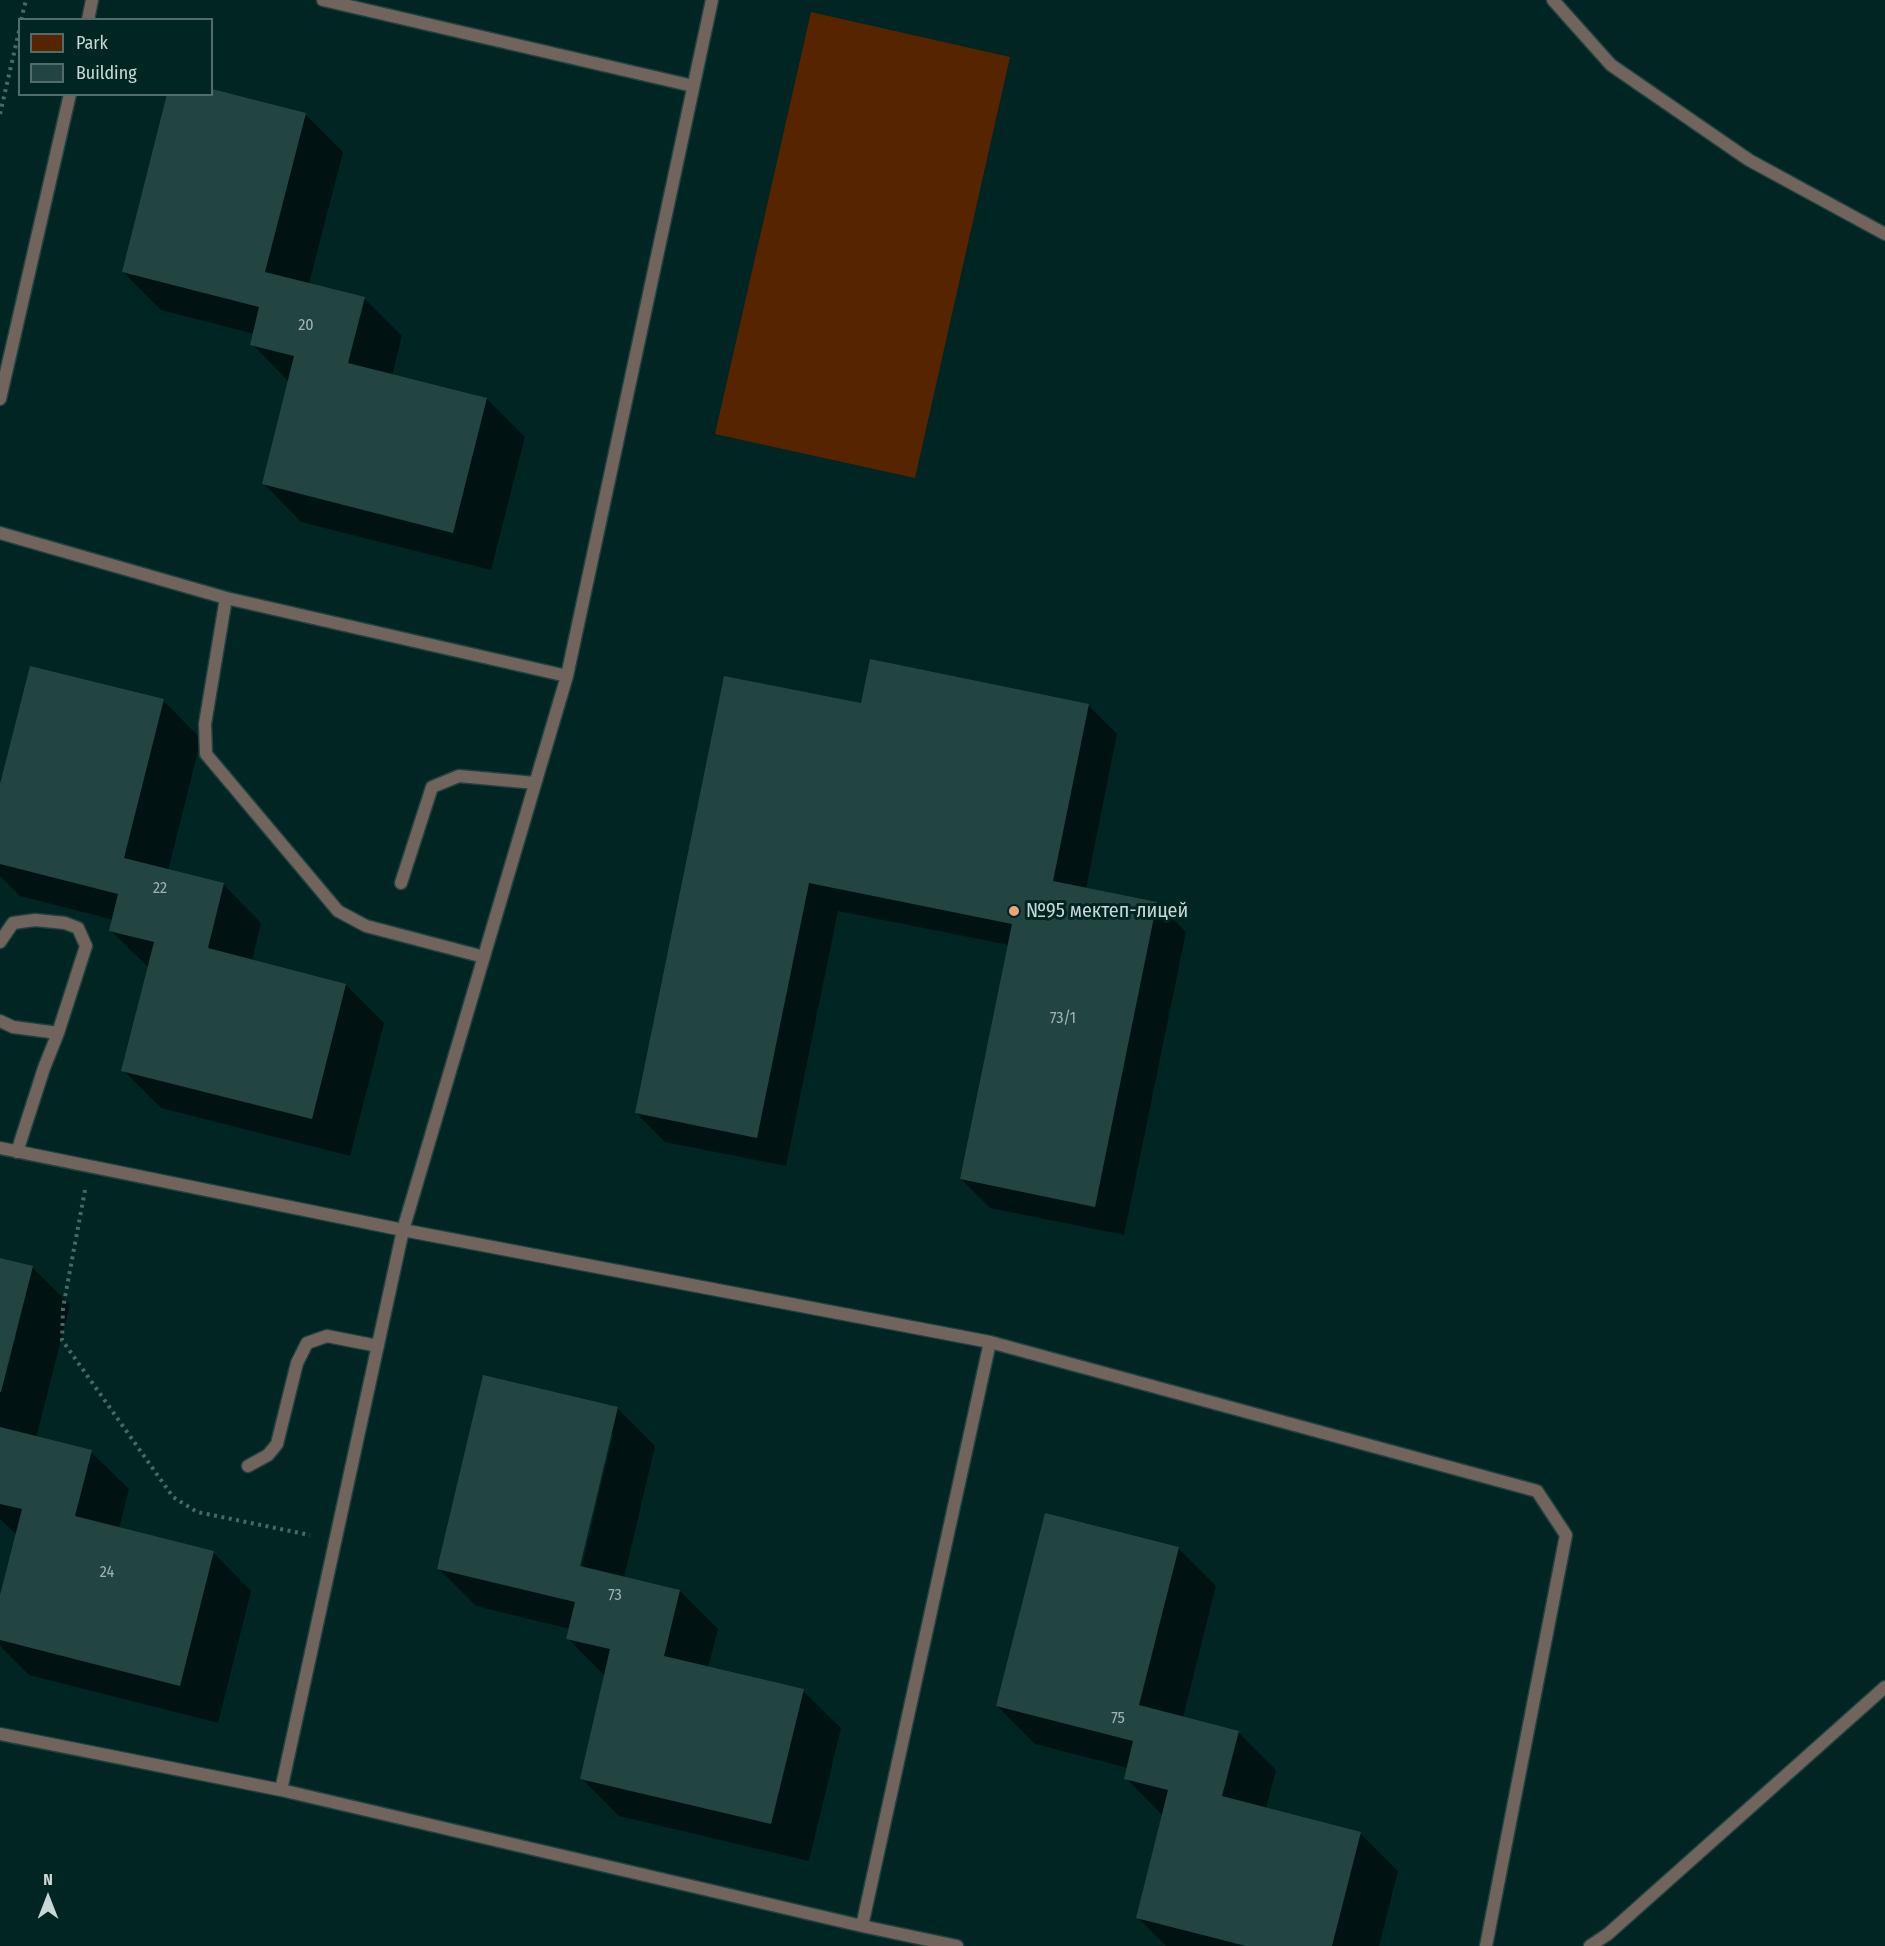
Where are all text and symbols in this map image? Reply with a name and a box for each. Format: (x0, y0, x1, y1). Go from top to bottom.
legend (18, 18, 213, 96)
text: Park (76, 32, 108, 54)
text: Building (76, 62, 137, 84)
house number: 20 (298, 316, 314, 336)
house number: 22 (153, 879, 167, 899)
place label: №95 мектеп-лицей (1026, 899, 1188, 923)
marker: №95 мектеп-лицей (1007, 904, 1021, 918)
house number: 73/1 (1050, 1009, 1076, 1029)
house number: 24 (100, 1563, 114, 1583)
house number: 73 (608, 1586, 622, 1606)
house number: 75 (1111, 1709, 1125, 1729)
north arrow (18, 1868, 78, 1928)
text: N (43, 1870, 53, 1889)

